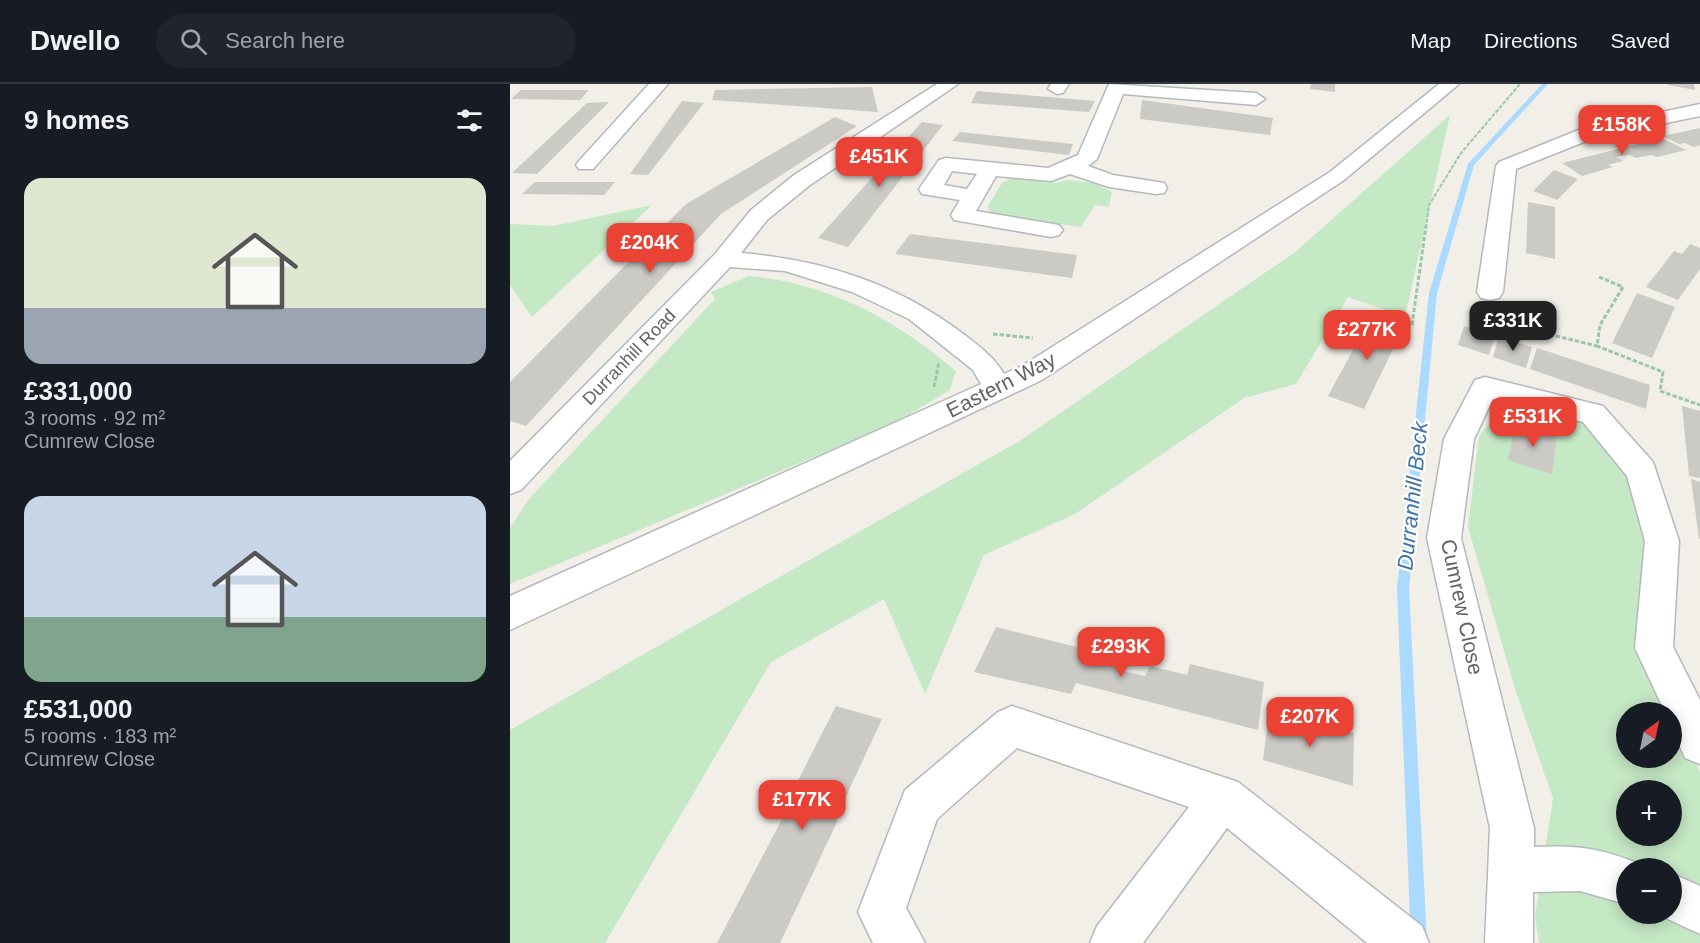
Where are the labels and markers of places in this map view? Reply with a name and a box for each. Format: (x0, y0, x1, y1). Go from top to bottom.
pin: £158K (1580, 105, 1664, 156)
pin: £451K (837, 137, 921, 188)
pin: £204K (608, 223, 692, 274)
pin: £331K (1471, 301, 1555, 352)
pin: £277K (1325, 310, 1409, 361)
pin: £531K (1491, 397, 1575, 448)
pin: £293K (1079, 627, 1163, 678)
pin: £207K (1268, 697, 1352, 748)
pin: £177K (760, 780, 844, 831)

